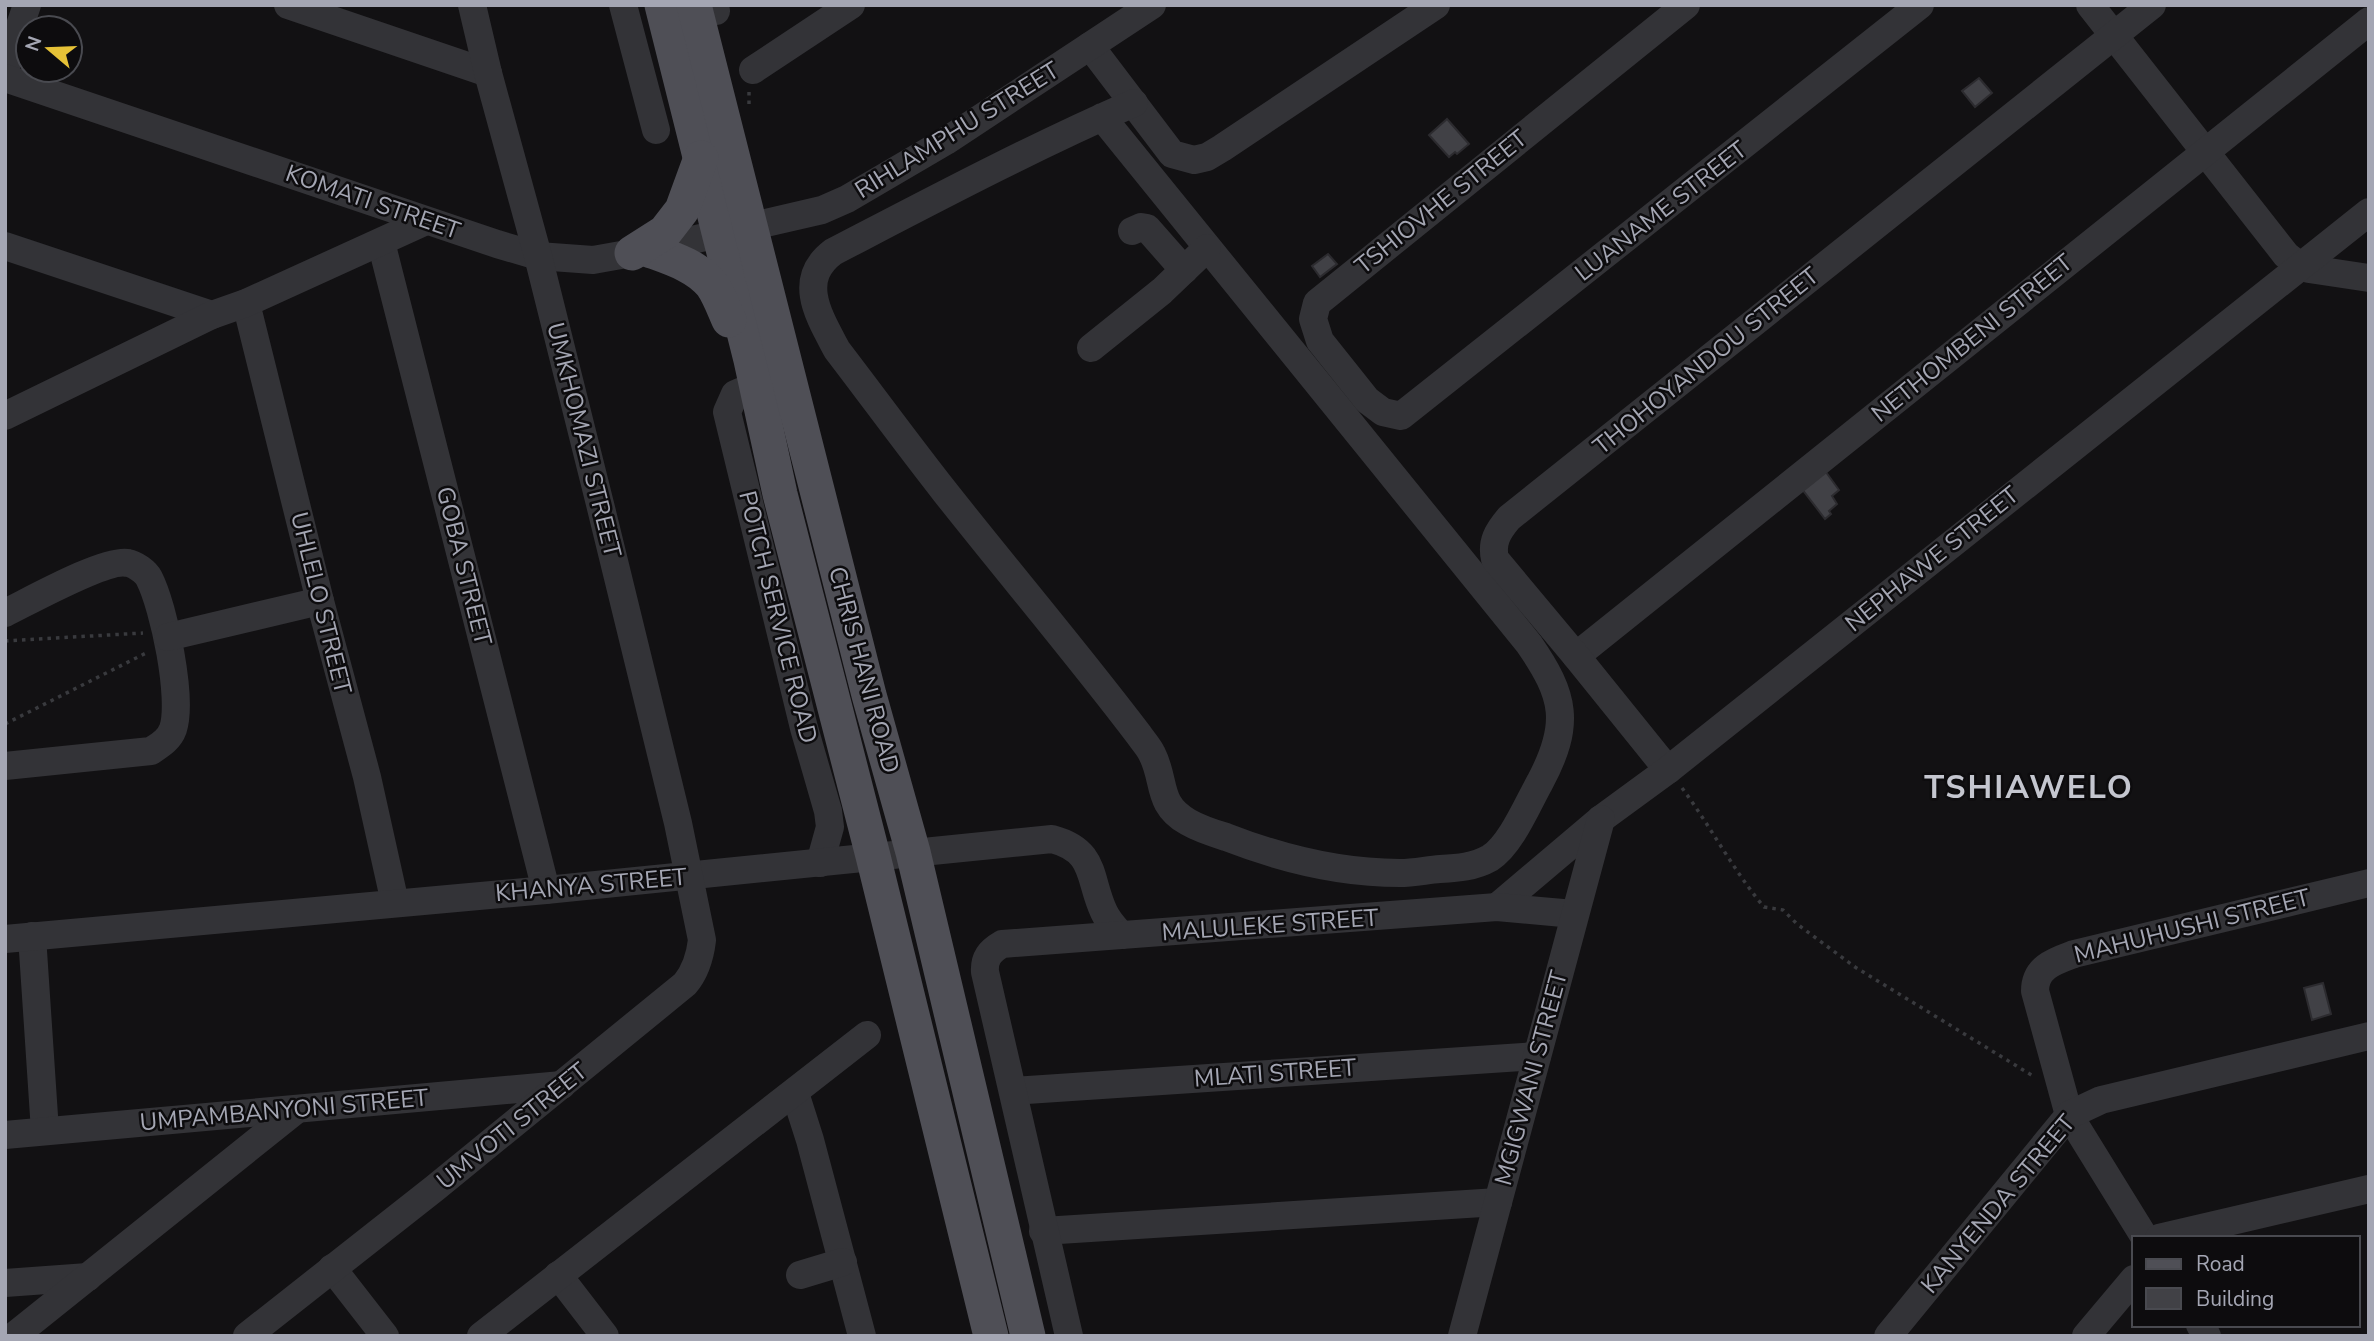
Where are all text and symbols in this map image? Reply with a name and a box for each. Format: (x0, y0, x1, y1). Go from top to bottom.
north arrow (14, 14, 84, 84)
text: N (19, 33, 48, 55)
street label: RIHLAMPHU STREET (849, 54, 1066, 206)
street label: TSHIOVHE STREET (1348, 122, 1534, 281)
street label: LUANAME STREET (1568, 133, 1754, 288)
street label: KOMATI STREET (281, 157, 465, 247)
street label: NETHOMBENI STREET (1865, 246, 2080, 429)
street label: THOHOYANDOU STREET (1586, 260, 1826, 462)
street label: UMKHOMAZI STREET (539, 319, 629, 561)
street label: NEPHAWE STREET (1838, 479, 2026, 639)
street label: GOBA STREET (429, 483, 499, 649)
street label: POTCH SERVICE ROAD (731, 487, 825, 747)
street label: UHLELO STREET (283, 509, 359, 698)
street label: CHRIS HANI ROAD (821, 563, 907, 777)
district label: TSHIAWELO (1924, 766, 2134, 809)
street label: KHANYA STREET (494, 861, 689, 909)
street label: MAHUHUSHI STREET (2071, 881, 2314, 971)
street label: MALULEKE STREET (1161, 901, 1380, 949)
street label: MGIGWANI STREET (1487, 967, 1575, 1189)
street label: MLATI STREET (1193, 1051, 1358, 1095)
street label: UMVOTI STREET (430, 1055, 594, 1197)
street label: UMPAMBANYONI STREET (138, 1081, 430, 1139)
street label: KANYENDA STREET (1914, 1107, 2083, 1300)
legend (2132, 1236, 2360, 1327)
text: Road (2196, 1250, 2245, 1278)
text: Building (2196, 1285, 2274, 1313)

